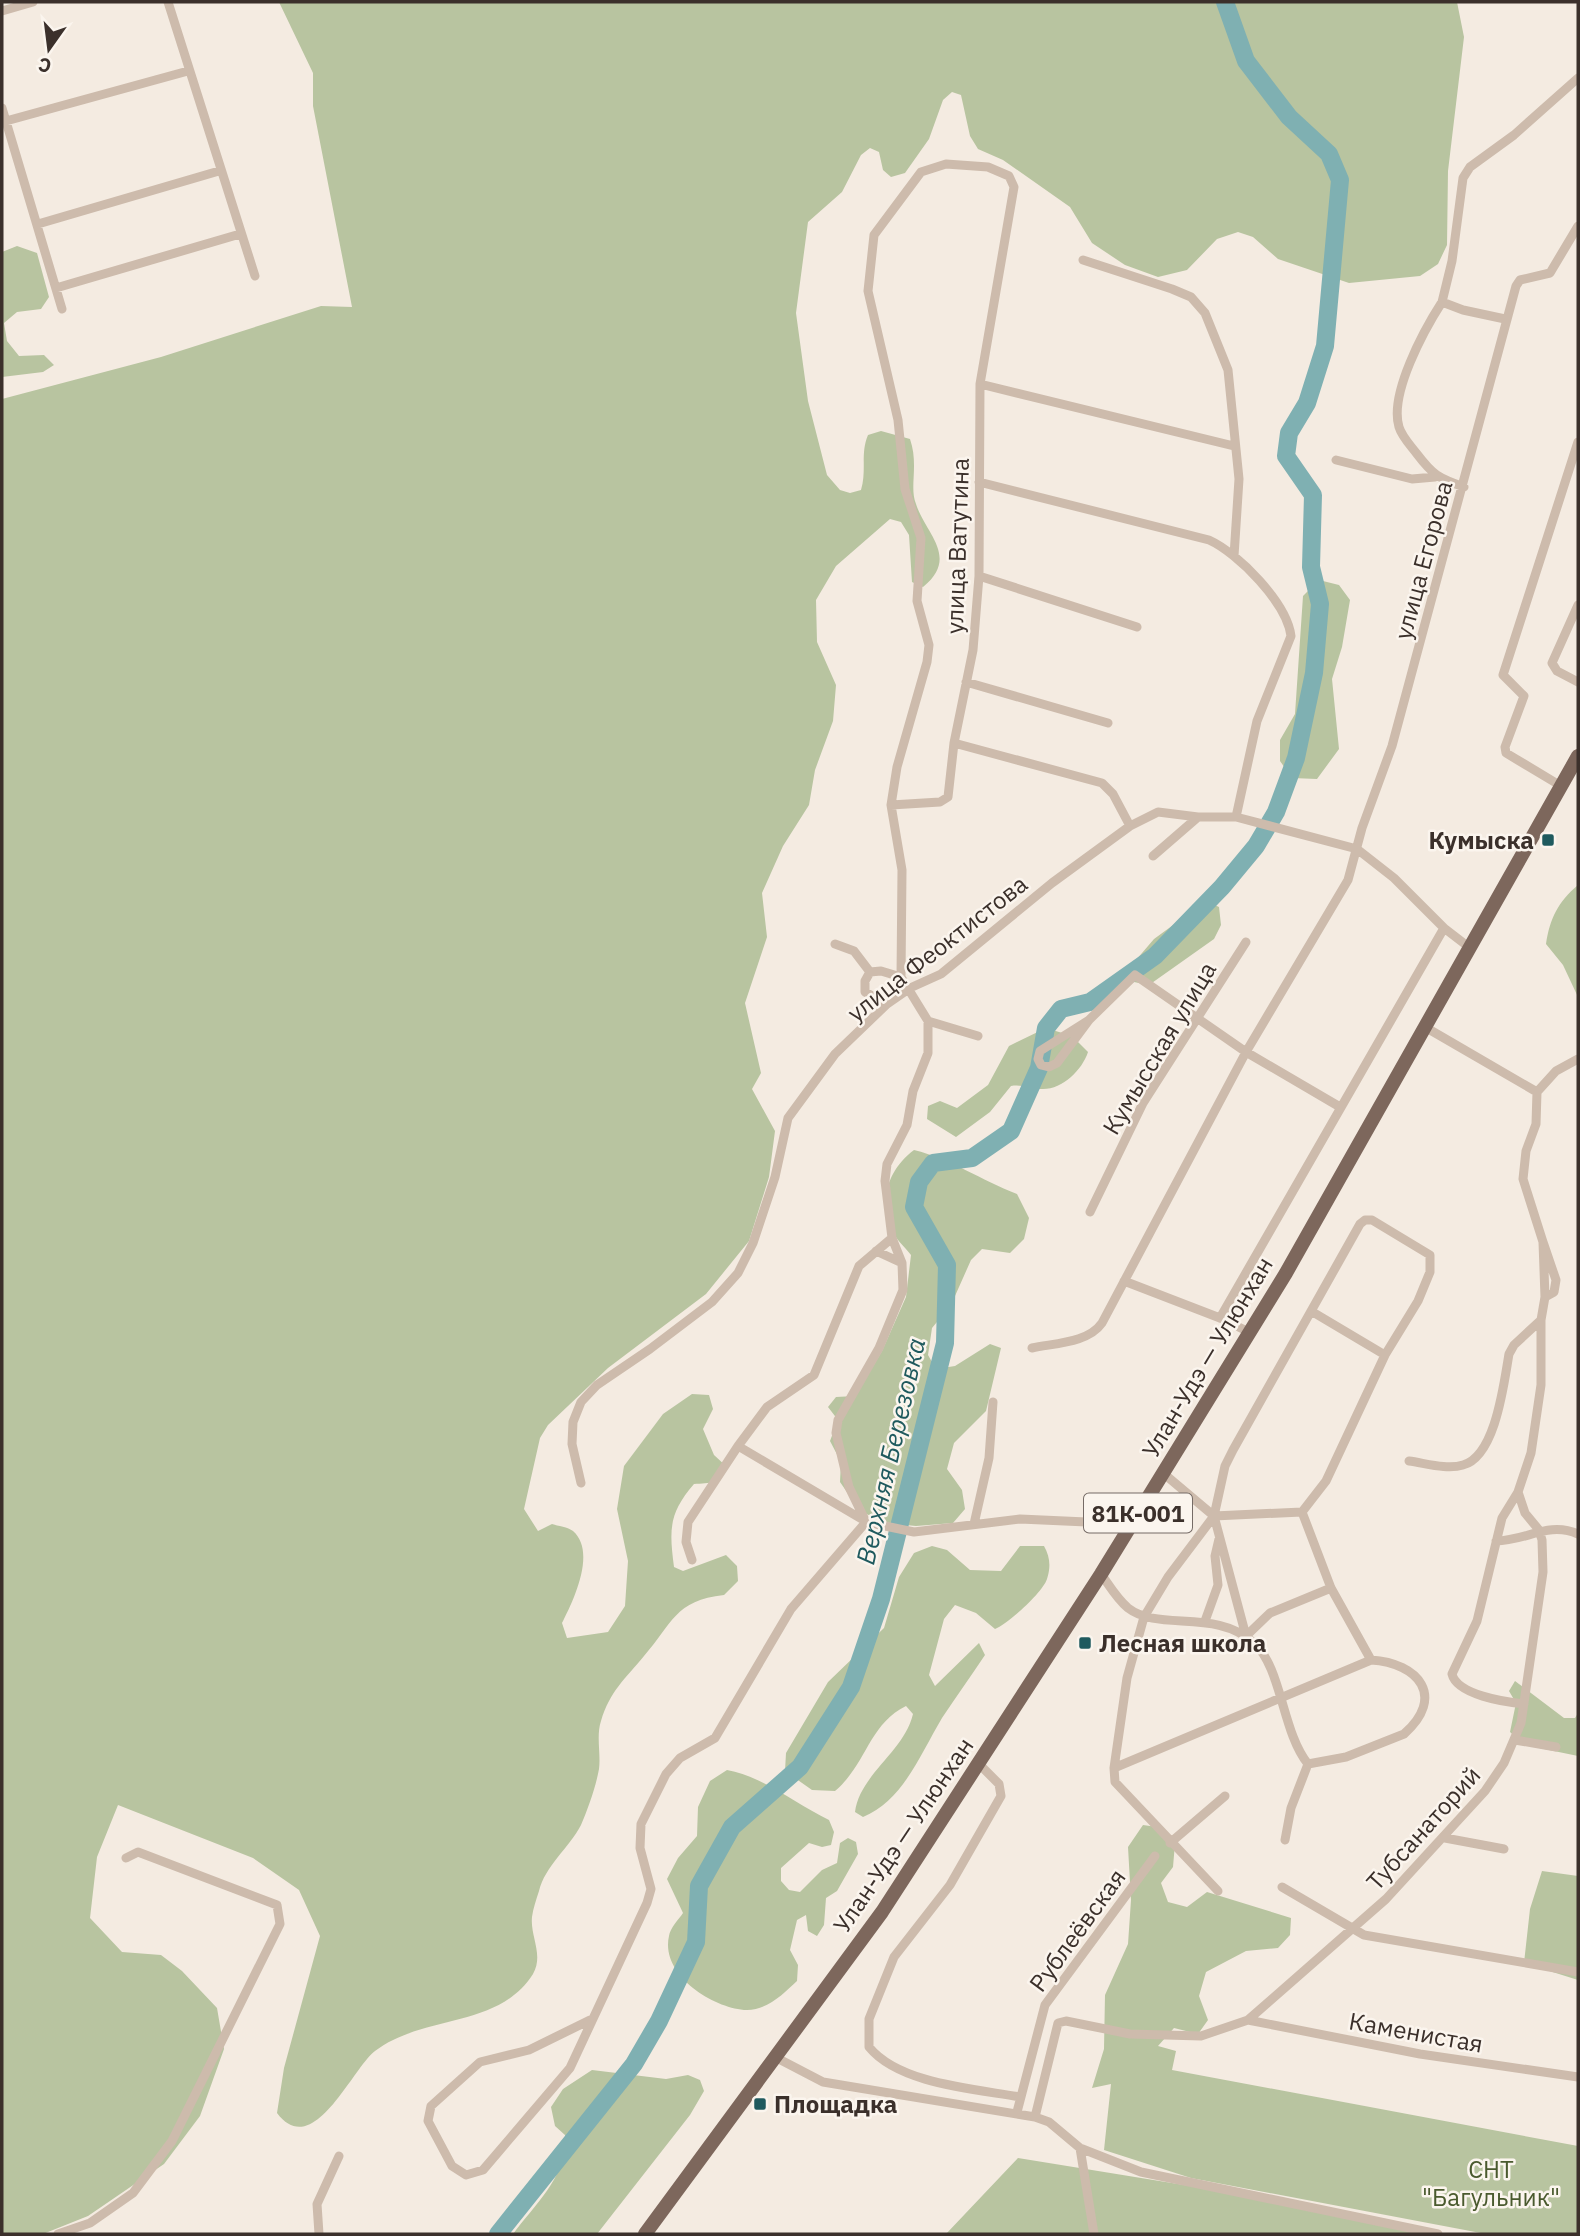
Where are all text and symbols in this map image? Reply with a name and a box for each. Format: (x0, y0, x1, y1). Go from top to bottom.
north arrow (14, 14, 84, 84)
text: С (36, 52, 54, 79)
street label: улица Ватутина (938, 457, 976, 635)
street label: улица Егорова (1386, 477, 1460, 643)
place label: Кумыска (1429, 824, 1534, 856)
marker: Кумыска (1540, 832, 1556, 848)
street label: улица Феоктистова (840, 867, 1034, 1028)
street label: Кумысская улица (1095, 956, 1223, 1140)
street label: Улан-Удэ — Улюнхан (1134, 1251, 1280, 1463)
water label: Верхняя Березовка (847, 1335, 933, 1567)
road number: 81К-001 (1084, 1494, 1192, 1532)
place label: Лесная школа (1099, 1627, 1267, 1659)
marker: Лесная школа (1077, 1635, 1093, 1651)
street label: Улан-Удэ — Улюнхан (826, 1731, 980, 1939)
street label: Тубсанаторий (1359, 1759, 1487, 1897)
street label: Рублеёвская (1022, 1862, 1132, 1998)
street label: Каменистая (1346, 2004, 1486, 2060)
place label: Площадка (774, 2088, 898, 2120)
marker: Площадка (752, 2096, 768, 2112)
park label: СНТ "Багульник" (1422, 2153, 1560, 2213)

